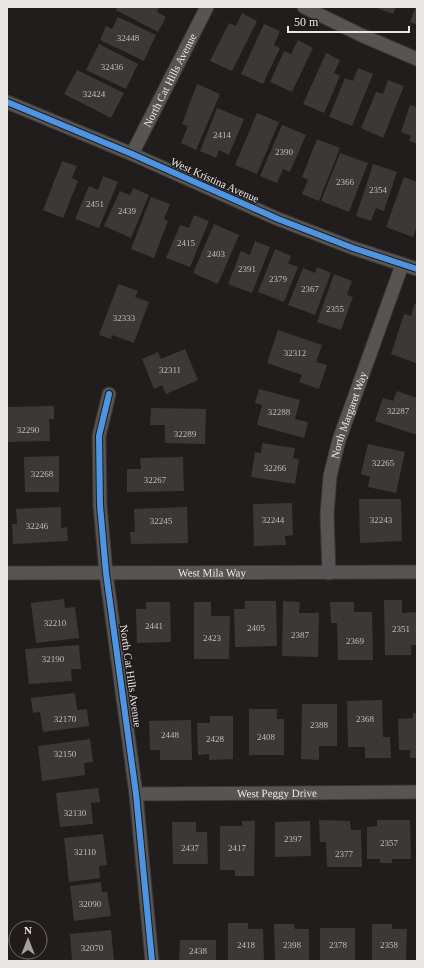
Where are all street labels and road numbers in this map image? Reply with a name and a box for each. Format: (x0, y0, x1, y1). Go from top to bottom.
street label: North Cat Hills Avenue (141, 31, 199, 129)
street label: West Kristina Avenue (169, 155, 261, 205)
street label: North Margaret Way (329, 369, 369, 460)
street label: West Mila Way (178, 566, 246, 579)
street label: North Cat Hills Avenue (118, 624, 144, 728)
street label: West Peggy Drive (237, 787, 317, 799)

